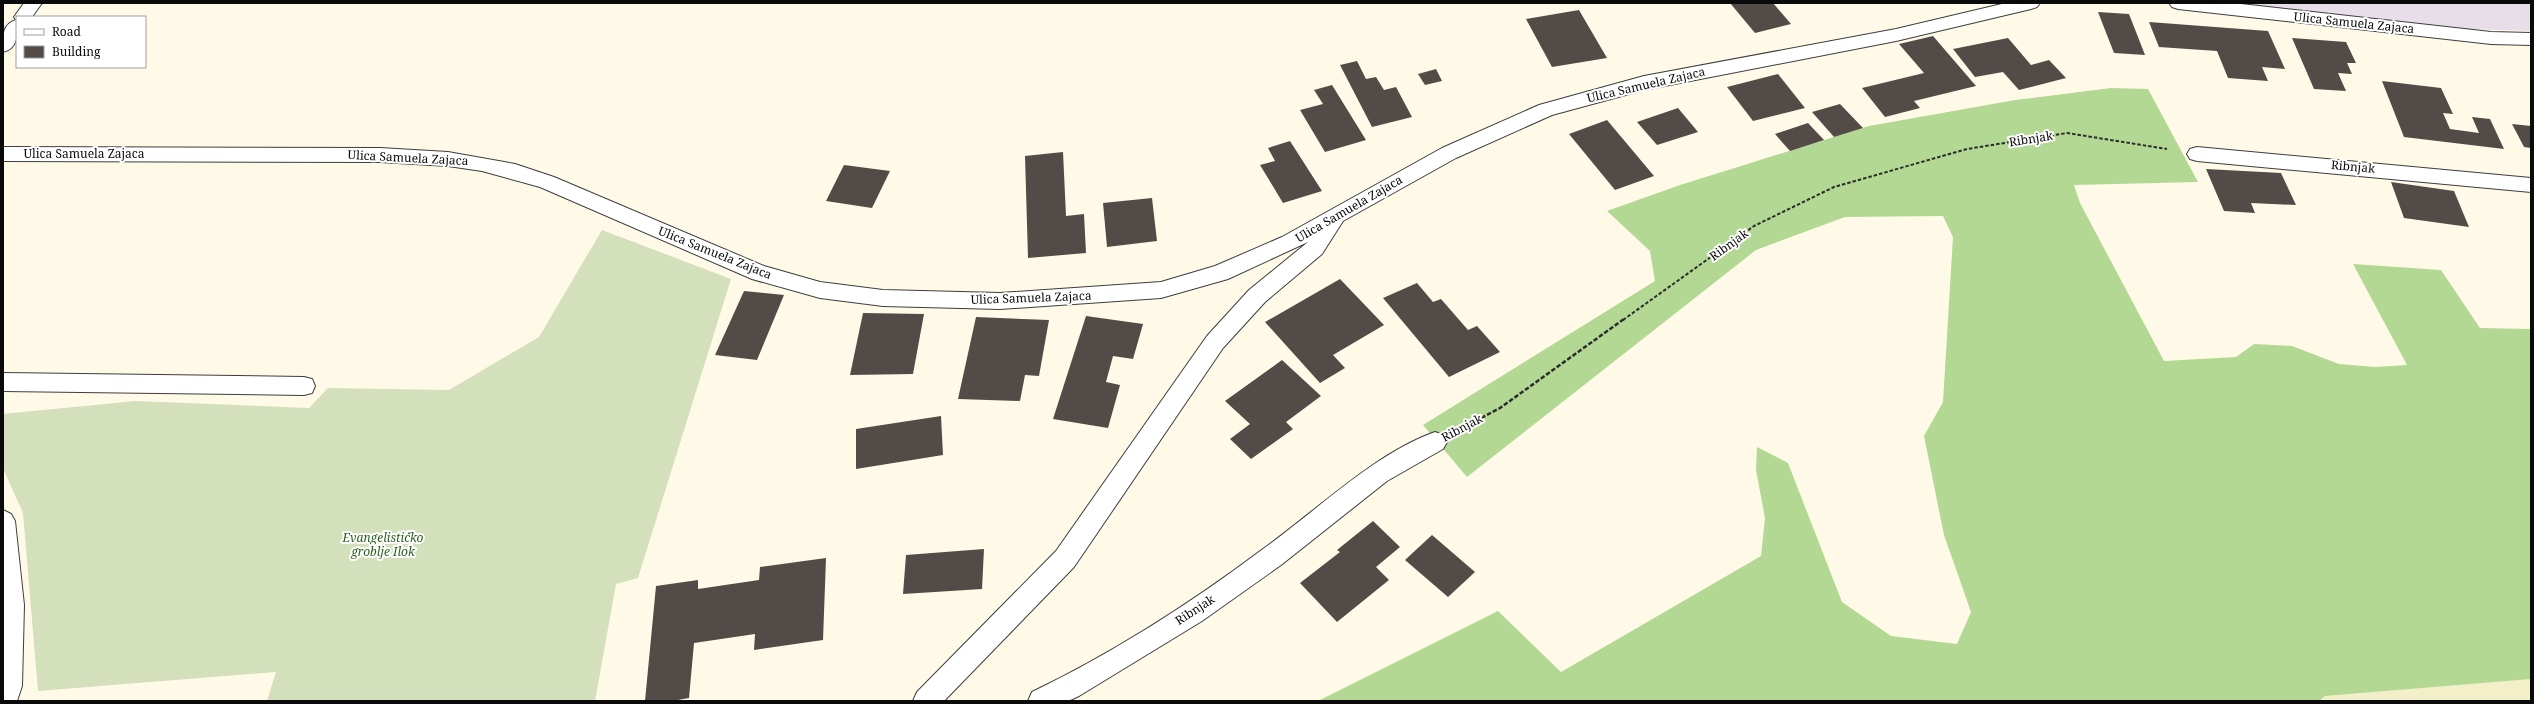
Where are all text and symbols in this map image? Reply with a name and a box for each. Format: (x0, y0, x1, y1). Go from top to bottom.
street label: Ulica Samuela Zajaca (2293, 8, 2415, 37)
legend (16, 16, 146, 68)
text: Road (52, 23, 82, 40)
text: Building (52, 43, 101, 60)
street label: Ulica Samuela Zajaca (1585, 63, 1707, 106)
street label: Ribnjak (2008, 127, 2055, 150)
street label: Ulica Samuela Zajaca (23, 145, 145, 162)
street label: Ulica Samuela Zajaca (347, 146, 469, 169)
street label: Ribnjak (2330, 156, 2377, 177)
street label: Ulica Samuela Zajaca (1292, 171, 1406, 246)
street label: Ulica Samuela Zajaca (656, 222, 775, 283)
street label: Ribnjak (1706, 224, 1752, 264)
street label: Ulica Samuela Zajaca (970, 287, 1092, 308)
street label: Ribnjak (1438, 409, 1486, 445)
park label: Evangelističko groblje Ilok (342, 529, 424, 560)
street label: Ribnjak (1172, 590, 1219, 629)

